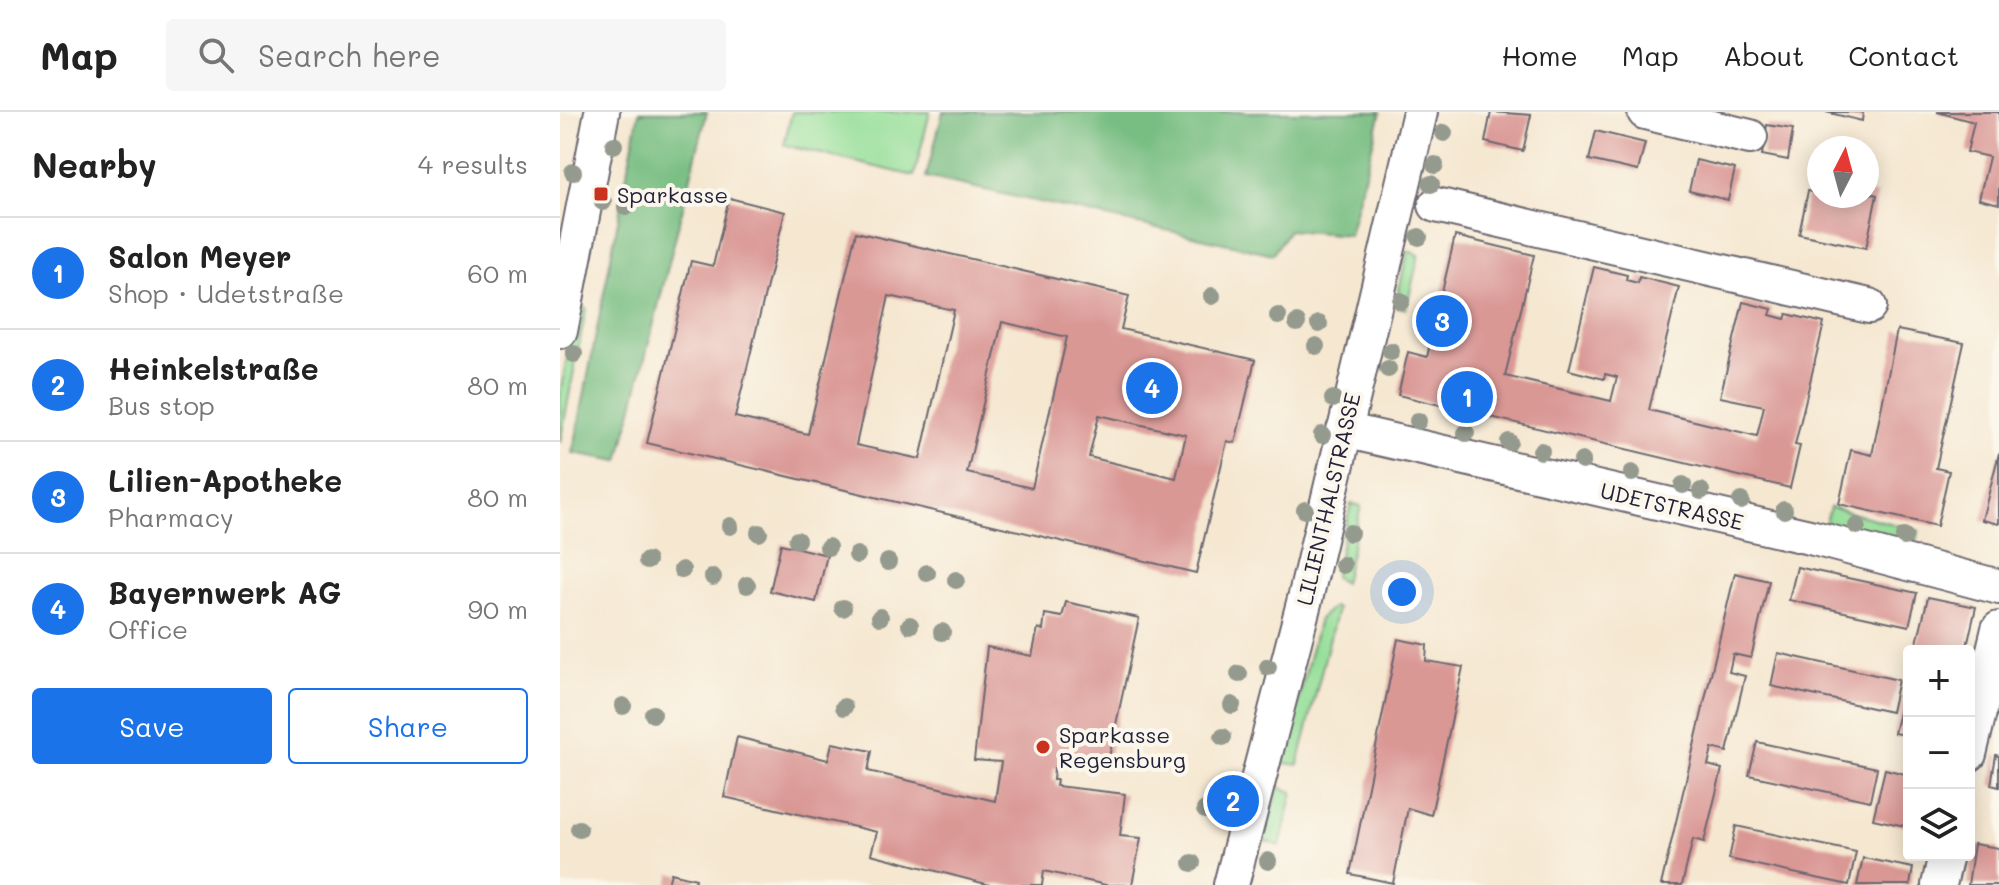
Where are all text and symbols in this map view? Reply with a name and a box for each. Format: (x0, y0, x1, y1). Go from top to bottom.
search box (166, 19, 726, 91)
text: Map (40, 30, 118, 80)
icon: search (194, 33, 238, 77)
text: Search here (258, 35, 441, 75)
text: Home (1502, 37, 1578, 73)
text: Map (1622, 37, 1679, 73)
text: About (1723, 37, 1804, 73)
text: Contact (1848, 37, 1959, 73)
north arrow (1807, 136, 1879, 208)
text: Nearby (32, 142, 157, 187)
text: 4 results (418, 147, 528, 181)
place label: Sparkasse (617, 180, 728, 209)
marker: Sparkasse (592, 185, 610, 203)
text: Salon Meyer (108, 236, 291, 276)
text: 1 (52, 256, 64, 290)
text: 60 m (467, 256, 528, 290)
text: Shop · Udetstraße (108, 276, 344, 310)
pin: 3 (1416, 291, 1468, 351)
text: Heinkelstraße (108, 348, 319, 388)
pin: 4 (1126, 358, 1178, 418)
pin: 1 (1441, 367, 1493, 427)
text: 2 (51, 368, 65, 402)
text: 80 m (467, 368, 528, 402)
text: Bus stop (108, 388, 215, 422)
street label: LILIENTHALSTRASSE (1289, 390, 1367, 608)
text: Lilien-Apotheke (108, 460, 342, 500)
street label: UDETSTRASSE (1598, 475, 1746, 537)
text: 3 (50, 480, 66, 514)
text: 80 m (467, 480, 528, 514)
text: Pharmacy (108, 500, 234, 534)
text: Bayernwerk AG (108, 572, 341, 612)
your location (1382, 572, 1422, 612)
text: 4 (50, 592, 66, 626)
text: 90 m (468, 592, 528, 626)
text: Office (108, 612, 188, 646)
map controls (1903, 645, 1975, 861)
button: + (1903, 645, 1975, 717)
button: Save (32, 688, 272, 764)
button: Share (288, 688, 528, 764)
button: − (1903, 717, 1975, 789)
place label: Sparkasse Regensburg (1059, 720, 1186, 774)
marker: Sparkasse Regensburg (1034, 738, 1052, 756)
pin: 2 (1207, 771, 1259, 831)
button: layers (1903, 789, 1975, 861)

